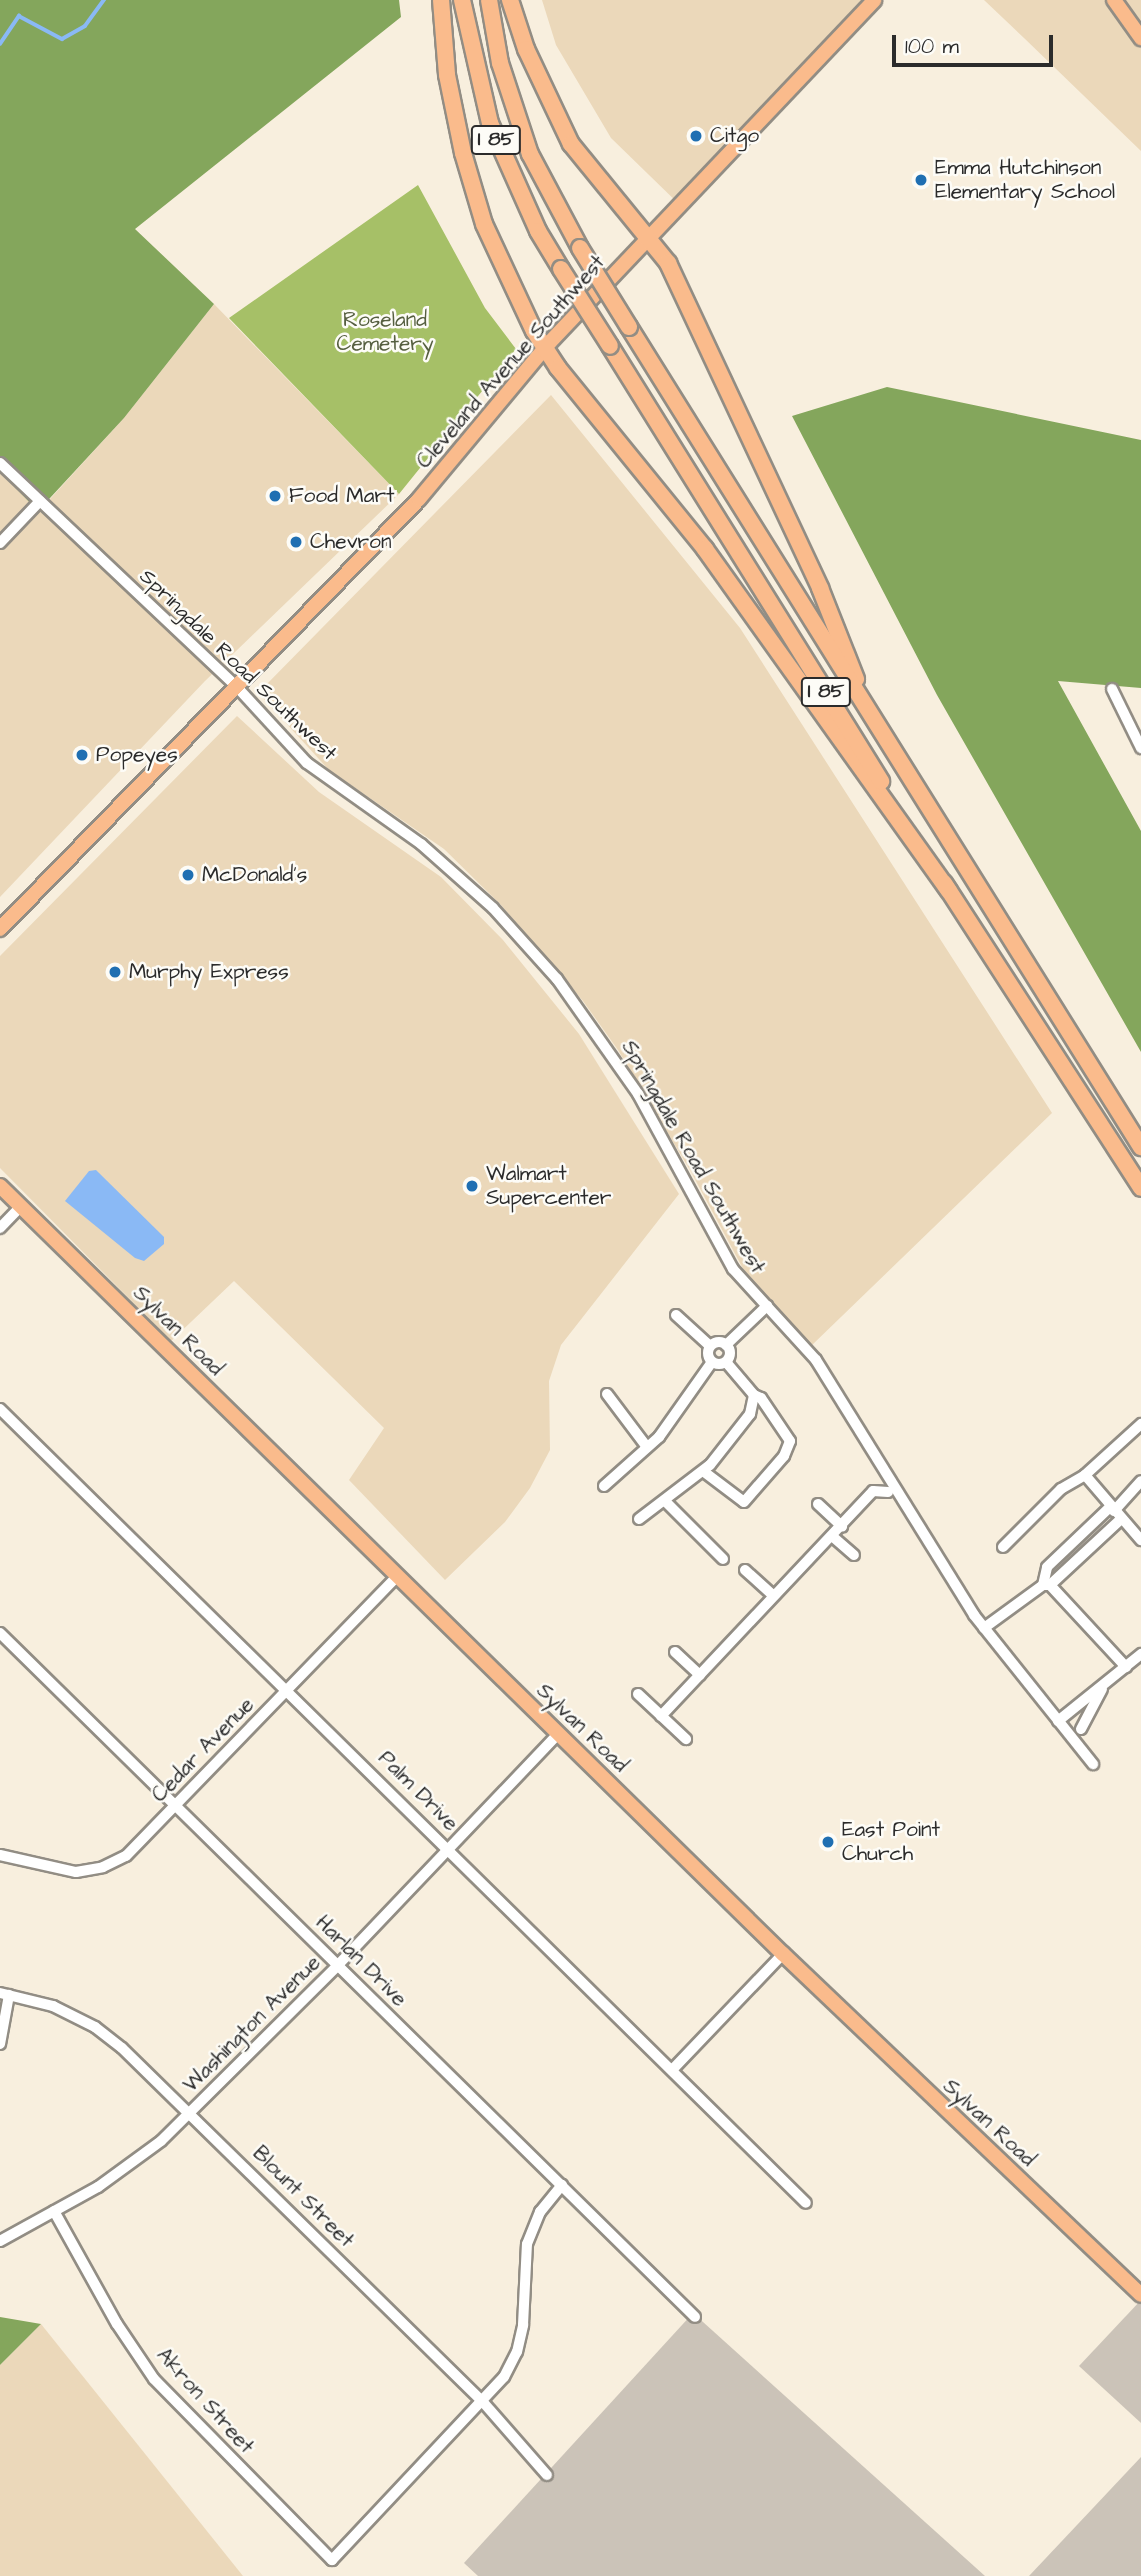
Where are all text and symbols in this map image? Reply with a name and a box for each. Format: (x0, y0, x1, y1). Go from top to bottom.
scale bar (896, 21, 1057, 65)
text: 100 m (905, 32, 959, 61)
place label: Citgo (710, 123, 759, 149)
road number: I 85 (470, 124, 522, 156)
marker: Citgo (688, 128, 704, 144)
place label: Emma Hutchinson Elementary School (935, 155, 1115, 205)
marker: Emma Hutchinson Elementary School (913, 172, 929, 188)
street label: Cleveland Avenue Southwest (412, 250, 610, 474)
park label: Roseland Cemetery (337, 307, 433, 357)
place label: Food Mart (289, 483, 394, 509)
marker: Food Mart (267, 488, 283, 504)
place label: Chevron (310, 529, 391, 555)
marker: Chevron (288, 534, 304, 550)
street label: Springdale Road Southwest (134, 564, 342, 766)
road number: I 85 (800, 677, 852, 708)
place label: Popeyes (96, 742, 178, 768)
marker: Popeyes (74, 747, 90, 763)
place label: McDonald's (202, 862, 307, 888)
marker: McDonald's (180, 867, 196, 883)
place label: Murphy Express (129, 959, 289, 985)
marker: Murphy Express (107, 964, 123, 980)
street label: Springdale Road Southwest (616, 1036, 770, 1278)
place label: Walmart Supercenter (486, 1161, 611, 1211)
marker: Walmart Supercenter (464, 1178, 480, 1194)
street label: Sylvan Road (128, 1281, 228, 1381)
street label: Sylvan Road (531, 1678, 633, 1778)
street label: Cedar Avenue (147, 1692, 259, 1808)
street label: Palm Drive (373, 1746, 463, 1836)
place label: East Point Church (842, 1817, 940, 1867)
marker: East Point Church (820, 1834, 836, 1850)
street label: Harlan Drive (310, 1910, 412, 2012)
street label: Washington Avenue (178, 1950, 326, 2098)
street label: Sylvan Road (938, 2074, 1040, 2172)
street label: Blount Street (247, 2141, 359, 2253)
street label: Akron Street (151, 2343, 259, 2459)

